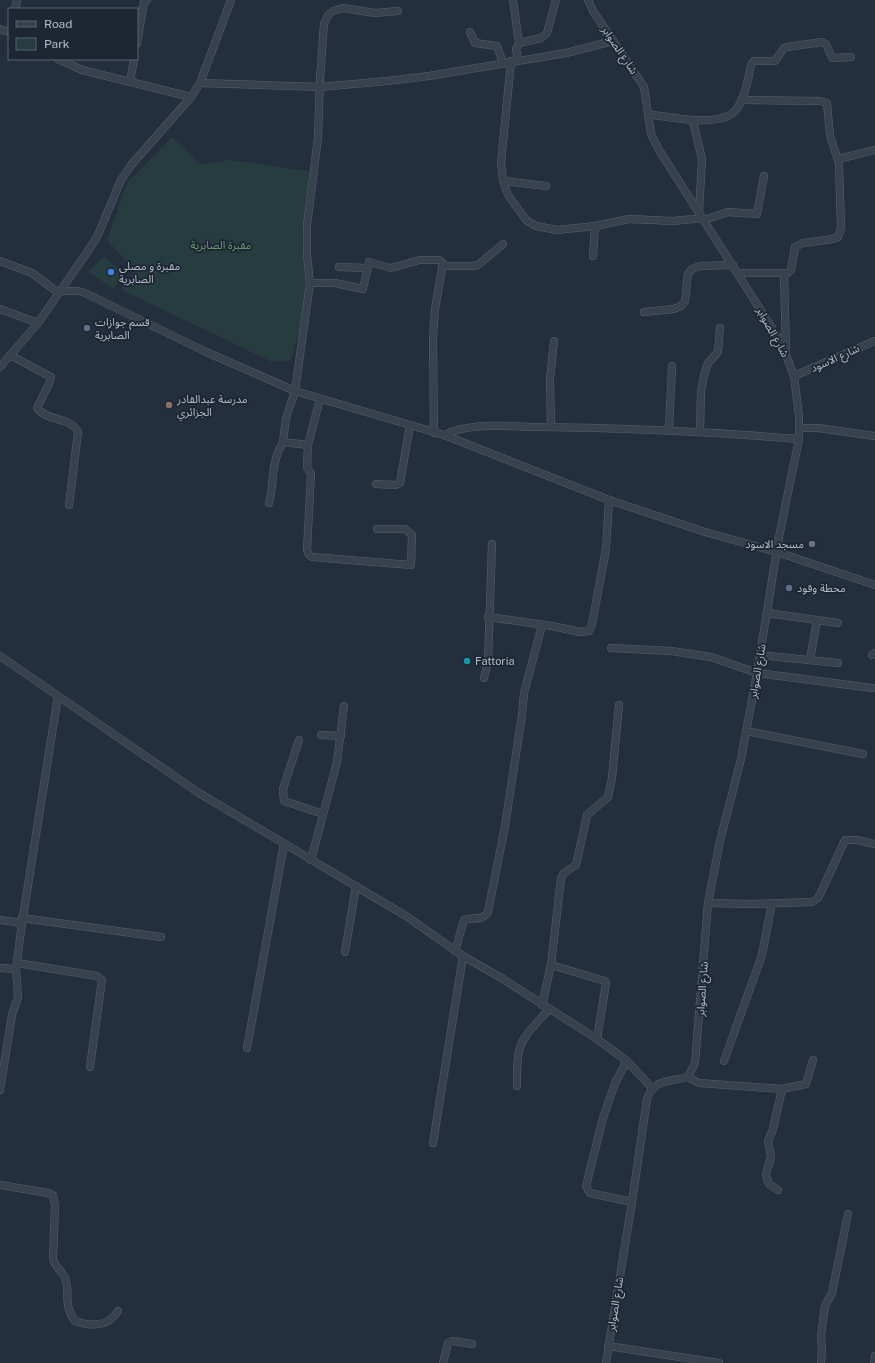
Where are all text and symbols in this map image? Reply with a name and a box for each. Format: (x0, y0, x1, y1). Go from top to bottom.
legend (8, 8, 138, 60)
text: Road (44, 17, 72, 31)
street label: شارع الصوابر (597, 23, 641, 78)
text: Park (44, 37, 70, 51)
park label: مقبرة الصابرية (191, 239, 252, 252)
place label: مقبرة و مصلى الصابرية (119, 260, 180, 286)
marker: مقبرة و مصلى الصابرية (106, 267, 116, 277)
street label: شارع الصوابر (752, 304, 792, 360)
place label: قسم جوازات الصابرية (95, 316, 150, 342)
marker: قسم جوازات الصابرية (82, 323, 92, 333)
street label: شارع الاسود (809, 342, 862, 376)
place label: مدرسة عبدالقادر الجزائري (176, 393, 248, 422)
marker: مدرسة عبدالقادر الجزائري (164, 400, 174, 410)
place label: مسجد الاسود (745, 538, 804, 551)
marker: مسجد الاسود (807, 539, 817, 549)
place label: محطة وقود (797, 582, 846, 595)
marker: محطة وقود (784, 583, 794, 593)
street label: شارع الصوابر (746, 642, 770, 701)
place label: Fattoria (475, 655, 514, 667)
marker: Fattoria (462, 656, 472, 666)
street label: شارع الصوابر (694, 961, 712, 1018)
street label: شارع الصوابر (605, 1275, 627, 1333)

